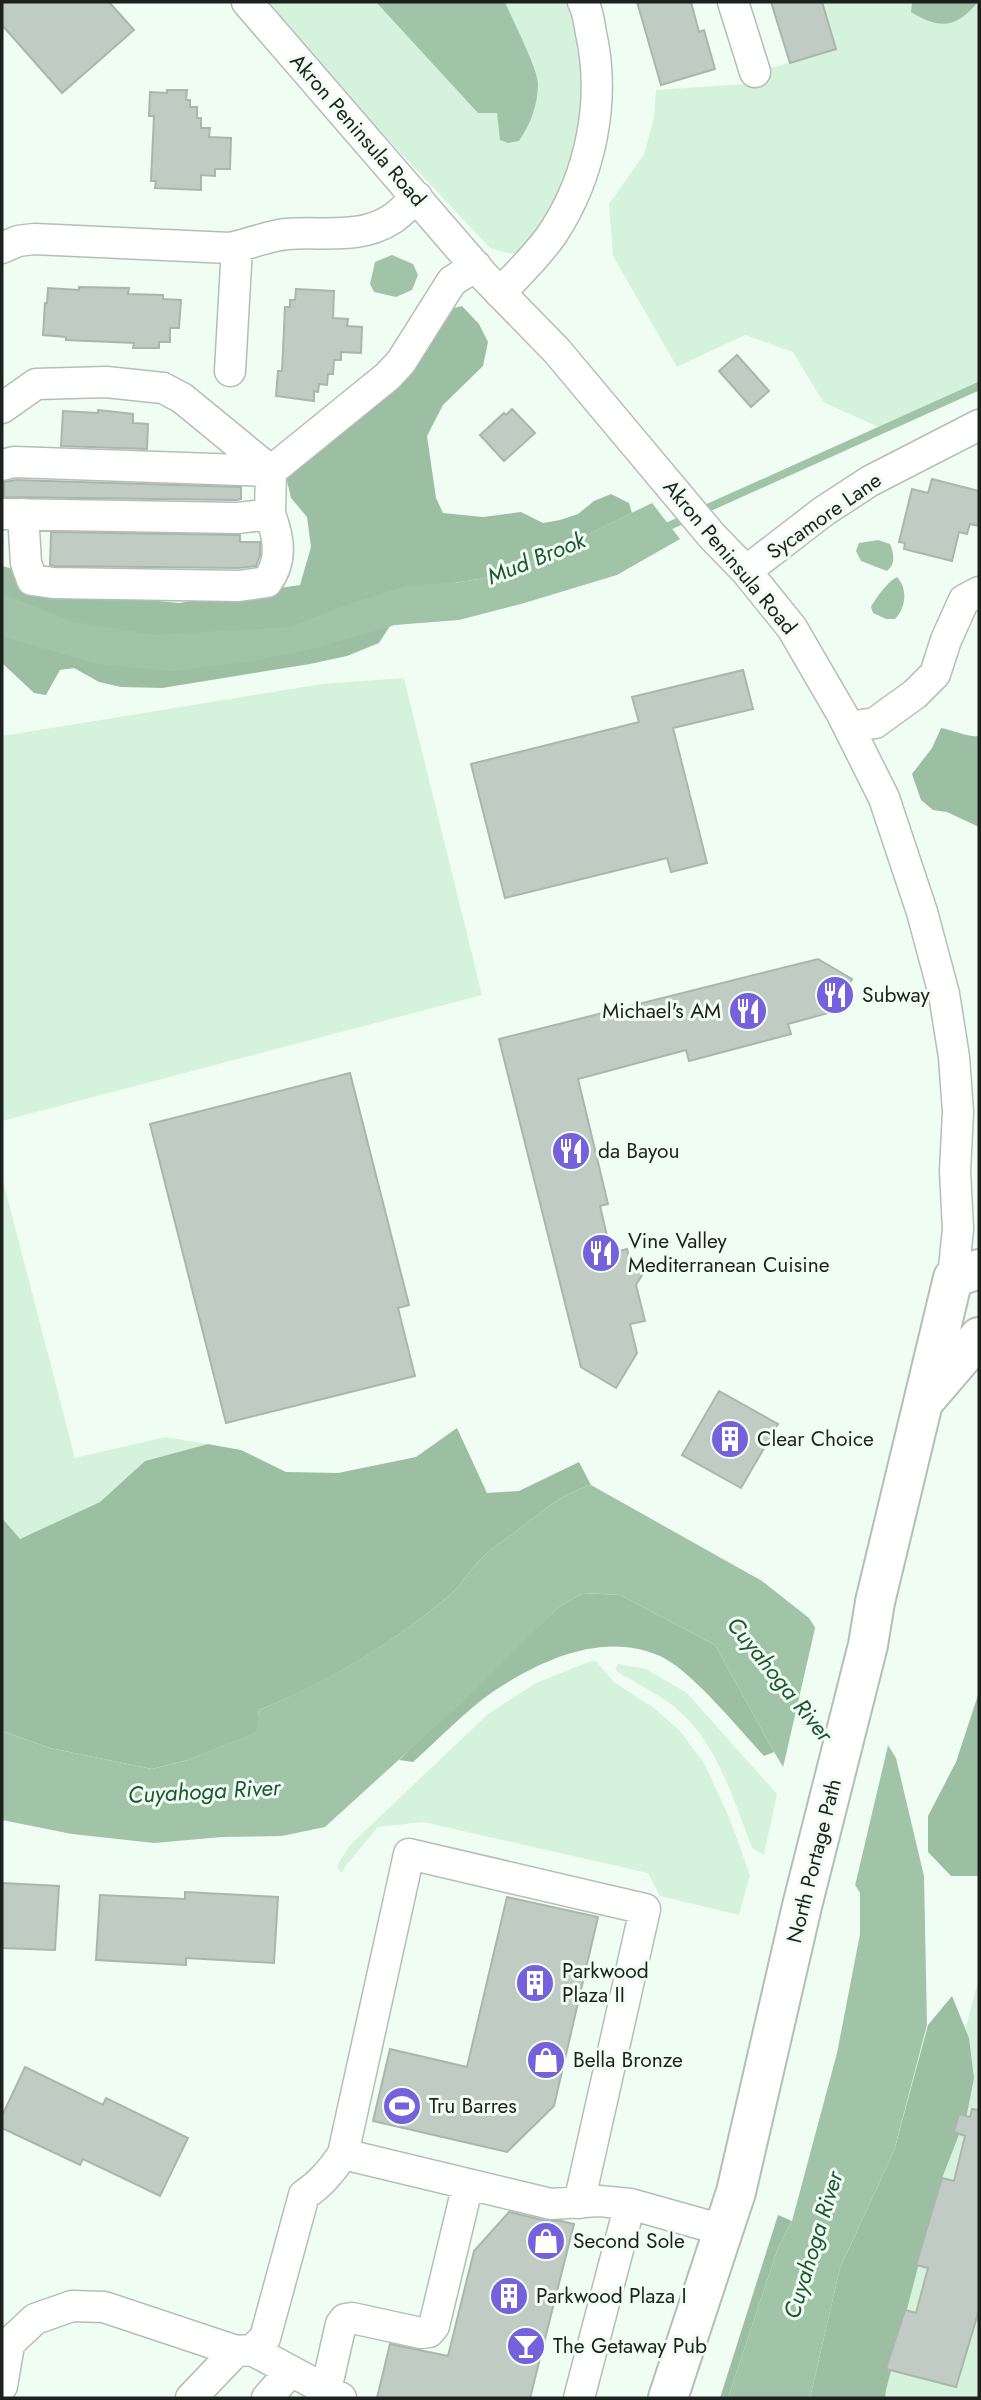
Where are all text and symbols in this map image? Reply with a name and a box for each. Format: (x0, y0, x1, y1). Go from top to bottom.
street label: Akron Peninsula Road (283, 47, 433, 213)
street label: Sycamore Lane (761, 465, 888, 567)
street label: Akron Peninsula Road (656, 473, 804, 641)
water label: Mud Brook (482, 522, 591, 593)
restaurant icon: Subway (814, 974, 856, 1016)
place label: Subway (862, 980, 930, 1010)
restaurant icon: Michael's AM (727, 990, 769, 1032)
place label: Michael's AM (602, 996, 721, 1026)
restaurant icon: da Bayou (550, 1130, 592, 1172)
place label: da Bayou (598, 1136, 680, 1166)
place label: Vine Valley Mediterranean Cuisine (628, 1226, 830, 1280)
restaurant icon: Vine Valley Mediterranean Cuisine (580, 1232, 622, 1274)
building icon: Clear Choice (709, 1418, 751, 1460)
place label: Clear Choice (757, 1424, 874, 1454)
water label: Cuyahoga River (719, 1609, 842, 1750)
water label: Cuyahoga River (127, 1770, 282, 1812)
street label: North Portage Path (779, 1776, 849, 1946)
place label: Parkwood Plaza II (562, 1956, 649, 2010)
building icon: Parkwood Plaza II (514, 1962, 556, 2004)
shop icon: Bella Bronze (525, 2039, 567, 2081)
place label: Bella Bronze (573, 2045, 683, 2075)
sports icon: Tru Barres (381, 2085, 423, 2127)
place label: Tru Barres (429, 2091, 517, 2121)
water label: Cuyahoga River (774, 2166, 852, 2323)
shop icon: Second Sole (525, 2220, 567, 2262)
place label: Second Sole (573, 2226, 685, 2256)
building icon: Parkwood Plaza I (488, 2275, 530, 2317)
place label: Parkwood Plaza I (536, 2281, 687, 2311)
bar icon: The Getaway Pub (505, 2325, 547, 2367)
place label: The Getaway Pub (553, 2331, 707, 2361)

